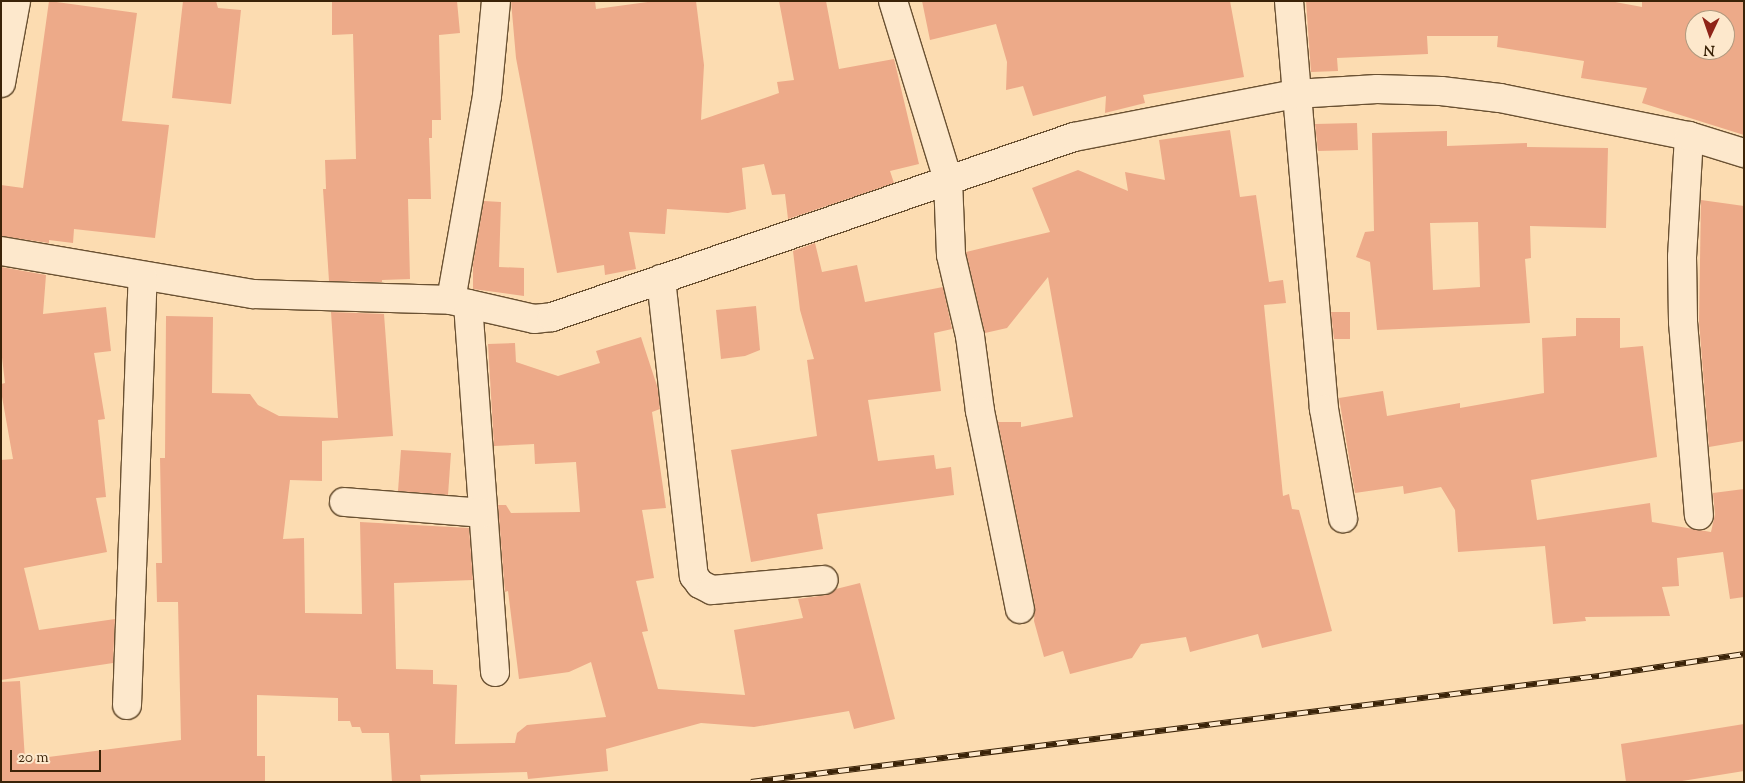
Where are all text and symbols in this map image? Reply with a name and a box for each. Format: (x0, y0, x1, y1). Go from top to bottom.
north arrow (1685, 10, 1735, 60)
text: N (1703, 39, 1715, 59)
scale bar (12, 740, 104, 772)
text: 20 m (18, 748, 49, 769)

